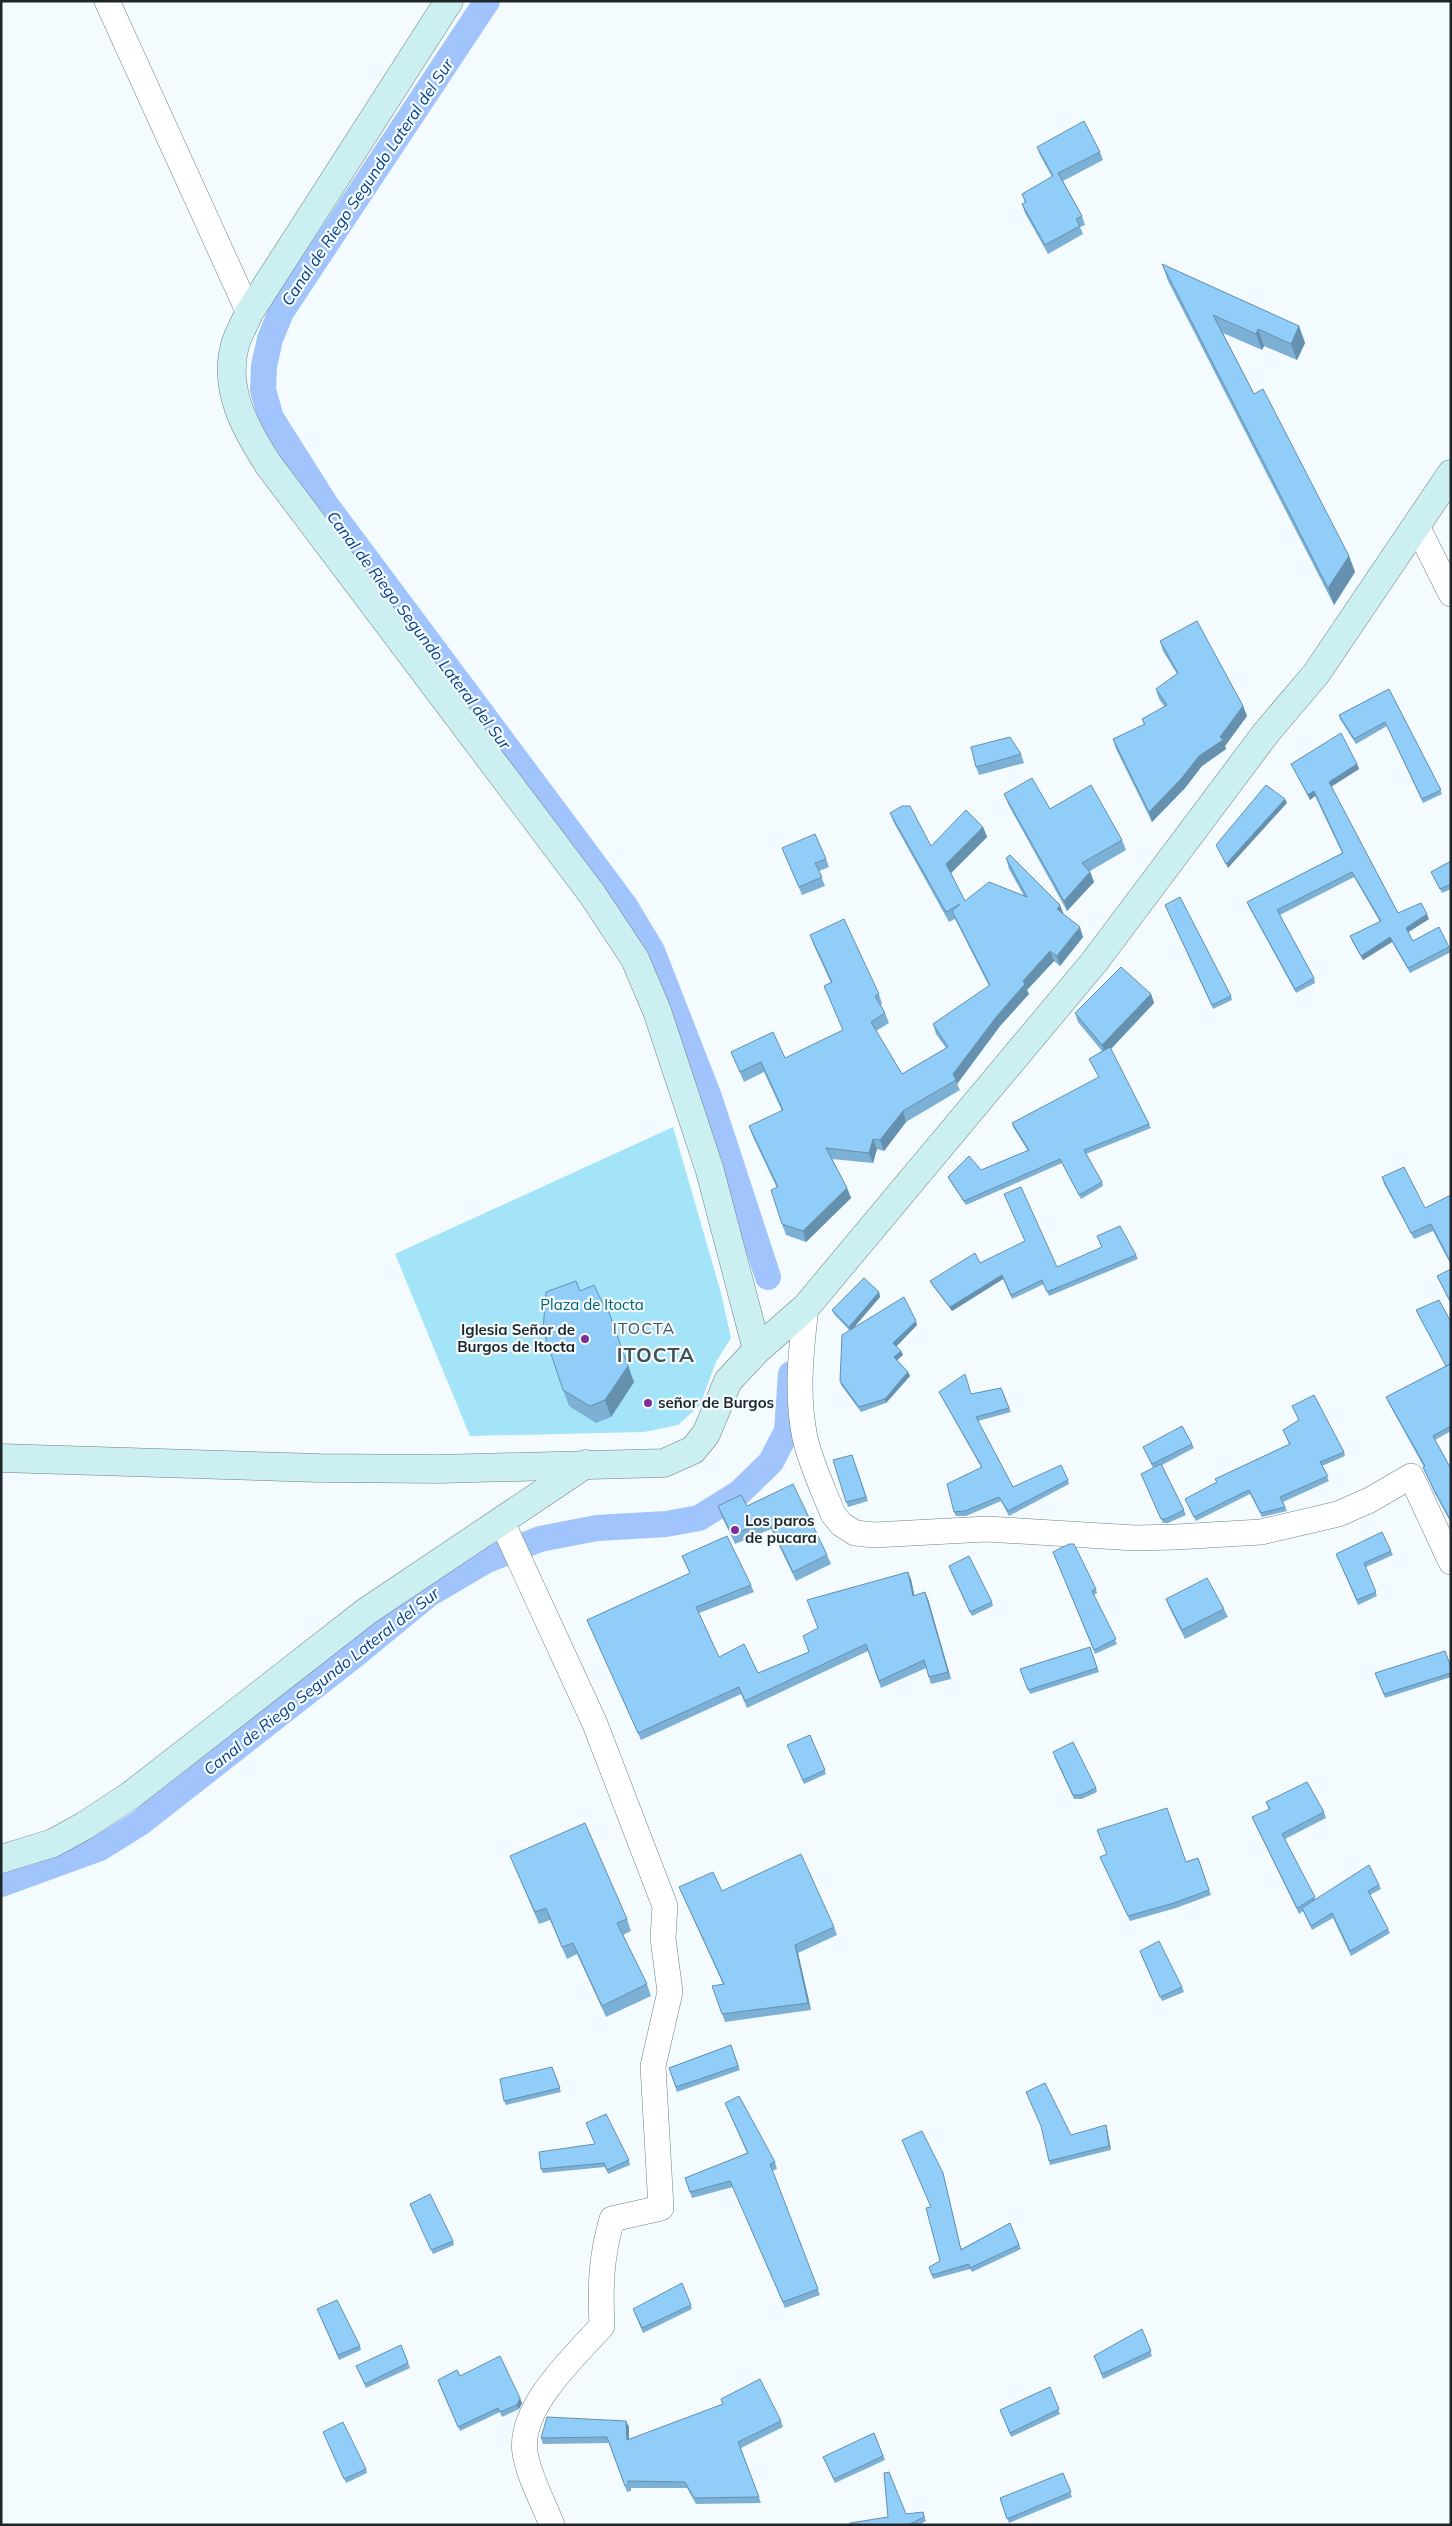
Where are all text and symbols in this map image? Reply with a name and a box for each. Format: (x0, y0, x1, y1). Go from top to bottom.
water label: Canal de Riego Segundo Lateral del Sur (277, 54, 458, 309)
water label: Canal de Riego Segundo Lateral del Sur (323, 507, 516, 754)
park label: Plaza de Itocta (540, 1295, 644, 1314)
district label: ITOCTA (613, 1318, 675, 1338)
place label: Iglesia Señor de Burgos de Itocta (457, 1320, 575, 1356)
marker: Iglesia Señor de Burgos de Itocta (579, 1333, 591, 1345)
district label: ITOCTA (617, 1342, 695, 1367)
place label: señor de Burgos (658, 1393, 774, 1412)
marker: señor de Burgos (642, 1397, 654, 1409)
place label: Los paros de pucara (745, 1511, 817, 1547)
marker: Los paros de pucara (729, 1524, 741, 1536)
water label: Canal de Riego Segundo Lateral del Sur (199, 1582, 444, 1779)

